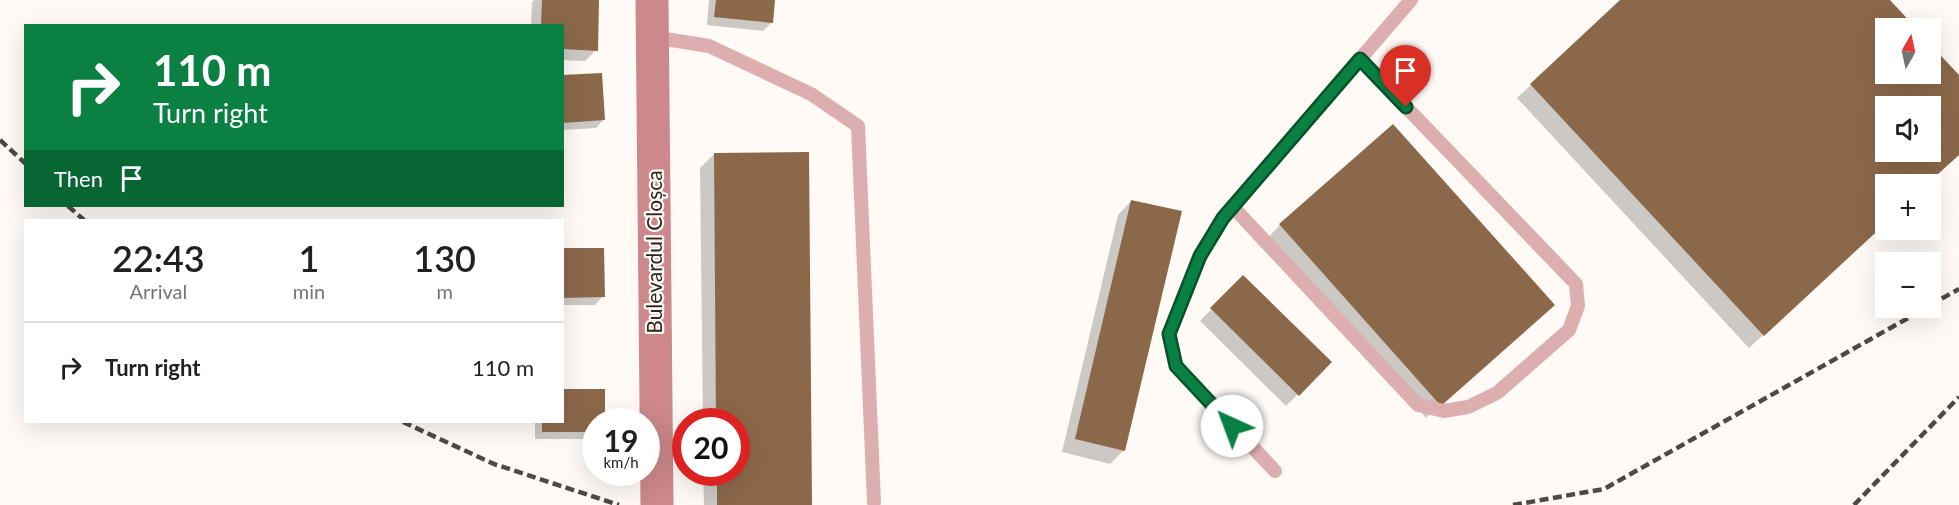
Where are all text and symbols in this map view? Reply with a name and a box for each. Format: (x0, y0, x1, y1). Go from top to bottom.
north arrow (1875, 18, 1941, 84)
map controls (1875, 18, 1941, 318)
text: 110 m (153, 45, 271, 95)
pin (1380, 45, 1431, 107)
icon: right (54, 48, 132, 126)
icon: arrive (1389, 54, 1422, 87)
text: Turn right (153, 96, 268, 129)
button: sound (1875, 96, 1941, 162)
icon: arrive (115, 162, 148, 195)
text: Then (54, 165, 103, 192)
street label: Bulevardul Cloșca (641, 170, 666, 334)
button: + (1875, 174, 1941, 240)
text: 22:43 (112, 236, 205, 280)
text: 1 (299, 236, 319, 280)
text: 130 (413, 236, 476, 280)
button: − (1875, 252, 1941, 318)
text: Arrival (130, 279, 187, 303)
text: min (293, 279, 325, 303)
text: m (436, 279, 453, 303)
icon: right (54, 351, 87, 384)
text: Turn right (105, 354, 200, 381)
text: 110 m (472, 354, 534, 381)
position arrow (1200, 394, 1264, 458)
speed limit sign: 20 (672, 408, 750, 486)
text: 19 (604, 422, 638, 458)
text: km/h (603, 453, 639, 471)

